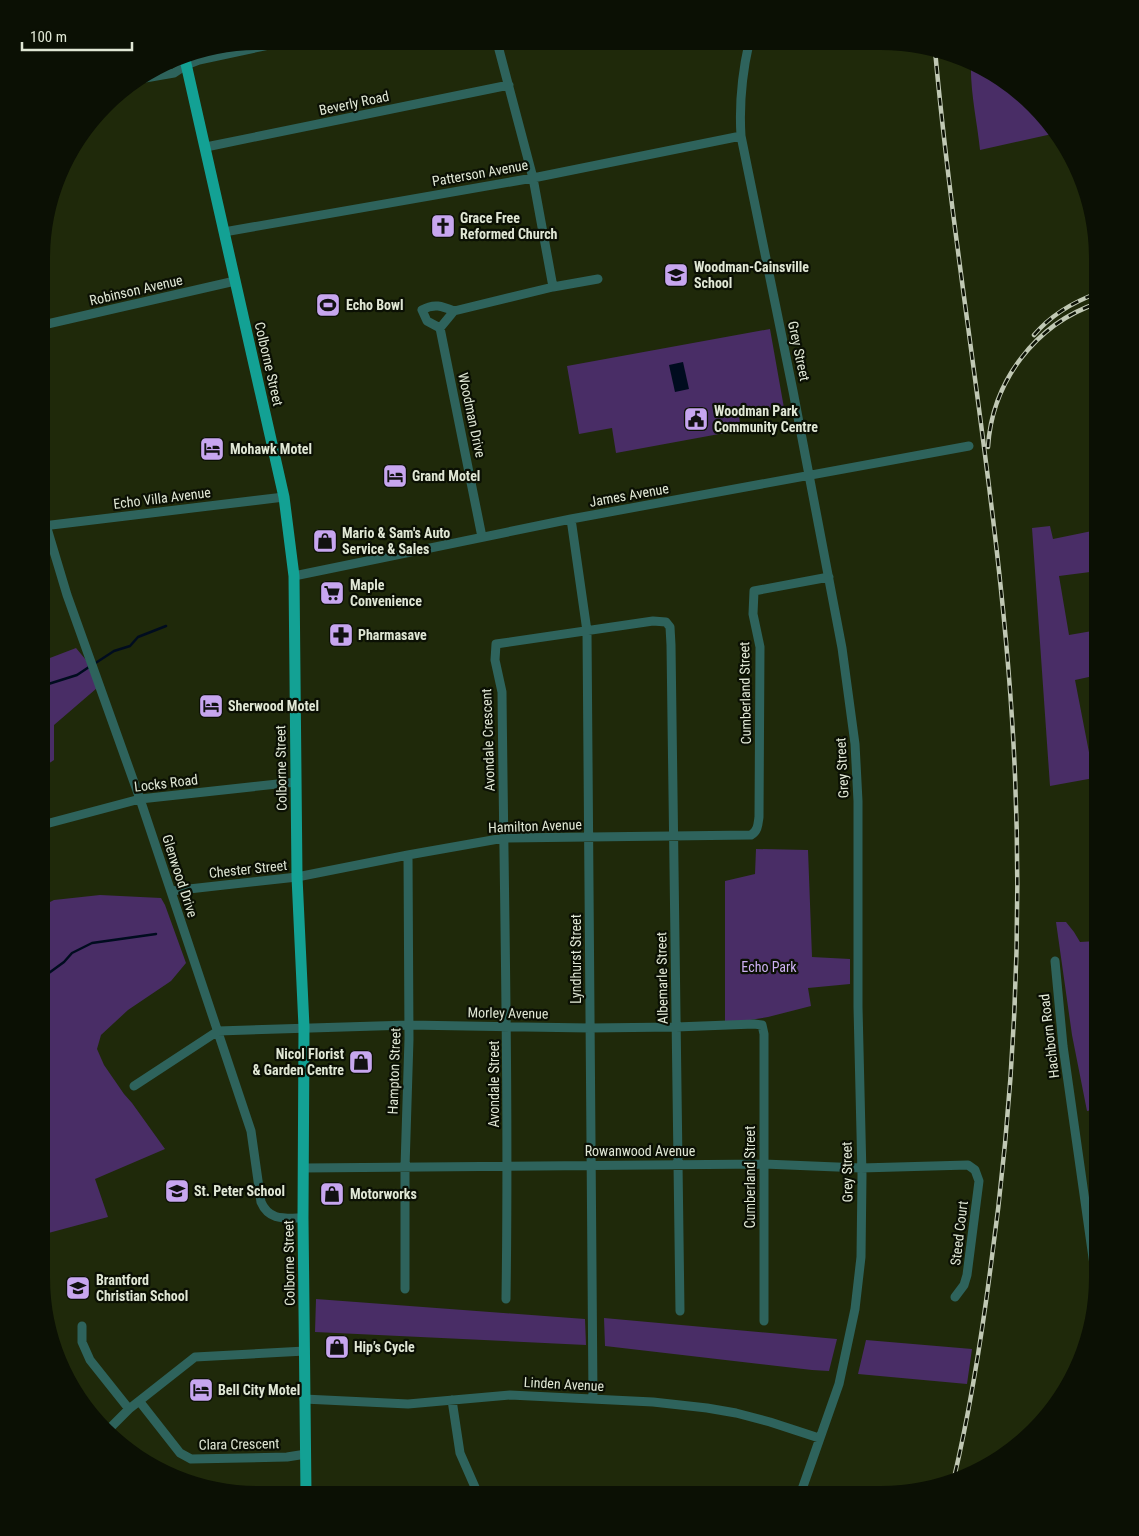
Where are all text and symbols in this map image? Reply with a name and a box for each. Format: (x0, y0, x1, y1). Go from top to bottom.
scale bar (22, 20, 132, 52)
text: 100 m (30, 28, 67, 46)
street label: Beverly Road (318, 88, 390, 118)
street label: Patterson Avenue (431, 157, 530, 189)
place label: Grace Free Reformed Church (460, 210, 558, 242)
church icon: Grace Free Reformed Church (430, 213, 456, 239)
place label: Woodman-Cainsville School (694, 259, 809, 291)
school or university icon: Woodman-Cainsville School (663, 262, 689, 288)
street label: Robinson Avenue (88, 271, 185, 308)
sports icon: Echo Bowl (315, 292, 341, 318)
place label: Echo Bowl (346, 297, 403, 313)
street label: Colborne Street (252, 320, 286, 408)
street label: Grey Street (785, 320, 813, 382)
street label: Woodman Drive (455, 371, 489, 459)
place label: Woodman Park Community Centre (714, 403, 818, 435)
public building icon: Woodman Park Community Centre (683, 406, 709, 432)
hotel icon: Mohawk Motel (199, 436, 225, 462)
place label: Mohawk Motel (230, 441, 312, 457)
hotel icon: Grand Motel (382, 463, 408, 489)
place label: Grand Motel (412, 468, 480, 484)
street label: James Avenue (588, 480, 670, 510)
street label: Echo Villa Avenue (112, 484, 212, 512)
place label: Mario & Sam's Auto Service & Sales (342, 525, 450, 557)
shop icon: Mario & Sam's Auto Service & Sales (312, 528, 338, 554)
place label: Maple Convenience (350, 577, 422, 609)
supermarket icon: Maple Convenience (319, 580, 345, 606)
pharmacy icon: Pharmasave (328, 622, 354, 648)
place label: Pharmasave (358, 627, 427, 643)
street label: Cumberland Street (736, 642, 754, 744)
street label: Avondale Crescent (478, 688, 498, 792)
hotel icon: Sherwood Motel (198, 693, 224, 719)
place label: Sherwood Motel (228, 698, 319, 714)
street label: Colborne Street (272, 725, 290, 811)
street label: Grey Street (832, 737, 852, 799)
street label: Locks Road (133, 771, 199, 795)
street label: Hamilton Avenue (488, 816, 583, 836)
street label: Glenwood Drive (159, 833, 201, 920)
street label: Chester Street (208, 857, 288, 881)
street label: Lyndhurst Street (568, 914, 584, 1004)
street label: Albemarle Street (653, 932, 671, 1024)
park label: Echo Park (741, 959, 797, 975)
street label: Hachborn Road (1036, 993, 1062, 1079)
street label: Morley Avenue (467, 1004, 549, 1022)
street label: Hampton Street (384, 1027, 404, 1115)
street label: Avondale Street (486, 1041, 502, 1127)
place label: Nicol Florist & Garden Centre (253, 1046, 344, 1078)
shop icon: Nicol Florist & Garden Centre (348, 1049, 374, 1075)
street label: Cumberland Street (742, 1126, 758, 1228)
street label: Grey Street (838, 1141, 856, 1203)
street label: Rowanwood Avenue (585, 1143, 696, 1159)
school or university icon: St. Peter School (164, 1178, 190, 1204)
shop icon: Motorworks (319, 1181, 345, 1207)
place label: St. Peter School (194, 1183, 285, 1199)
place label: Motorworks (350, 1186, 417, 1202)
street label: Steed Court (947, 1200, 971, 1266)
street label: Colborne Street (280, 1220, 298, 1306)
place label: Brantford Christian School (96, 1272, 188, 1304)
school or university icon: Brantford Christian School (65, 1275, 91, 1301)
shop icon: Hip’s Cycle (324, 1334, 350, 1360)
place label: Hip’s Cycle (354, 1339, 415, 1355)
street label: Linden Avenue (523, 1374, 605, 1394)
hotel icon: Bell City Motel (188, 1377, 214, 1403)
place label: Bell City Motel (218, 1382, 300, 1398)
street label: Clara Crescent (198, 1435, 280, 1453)

